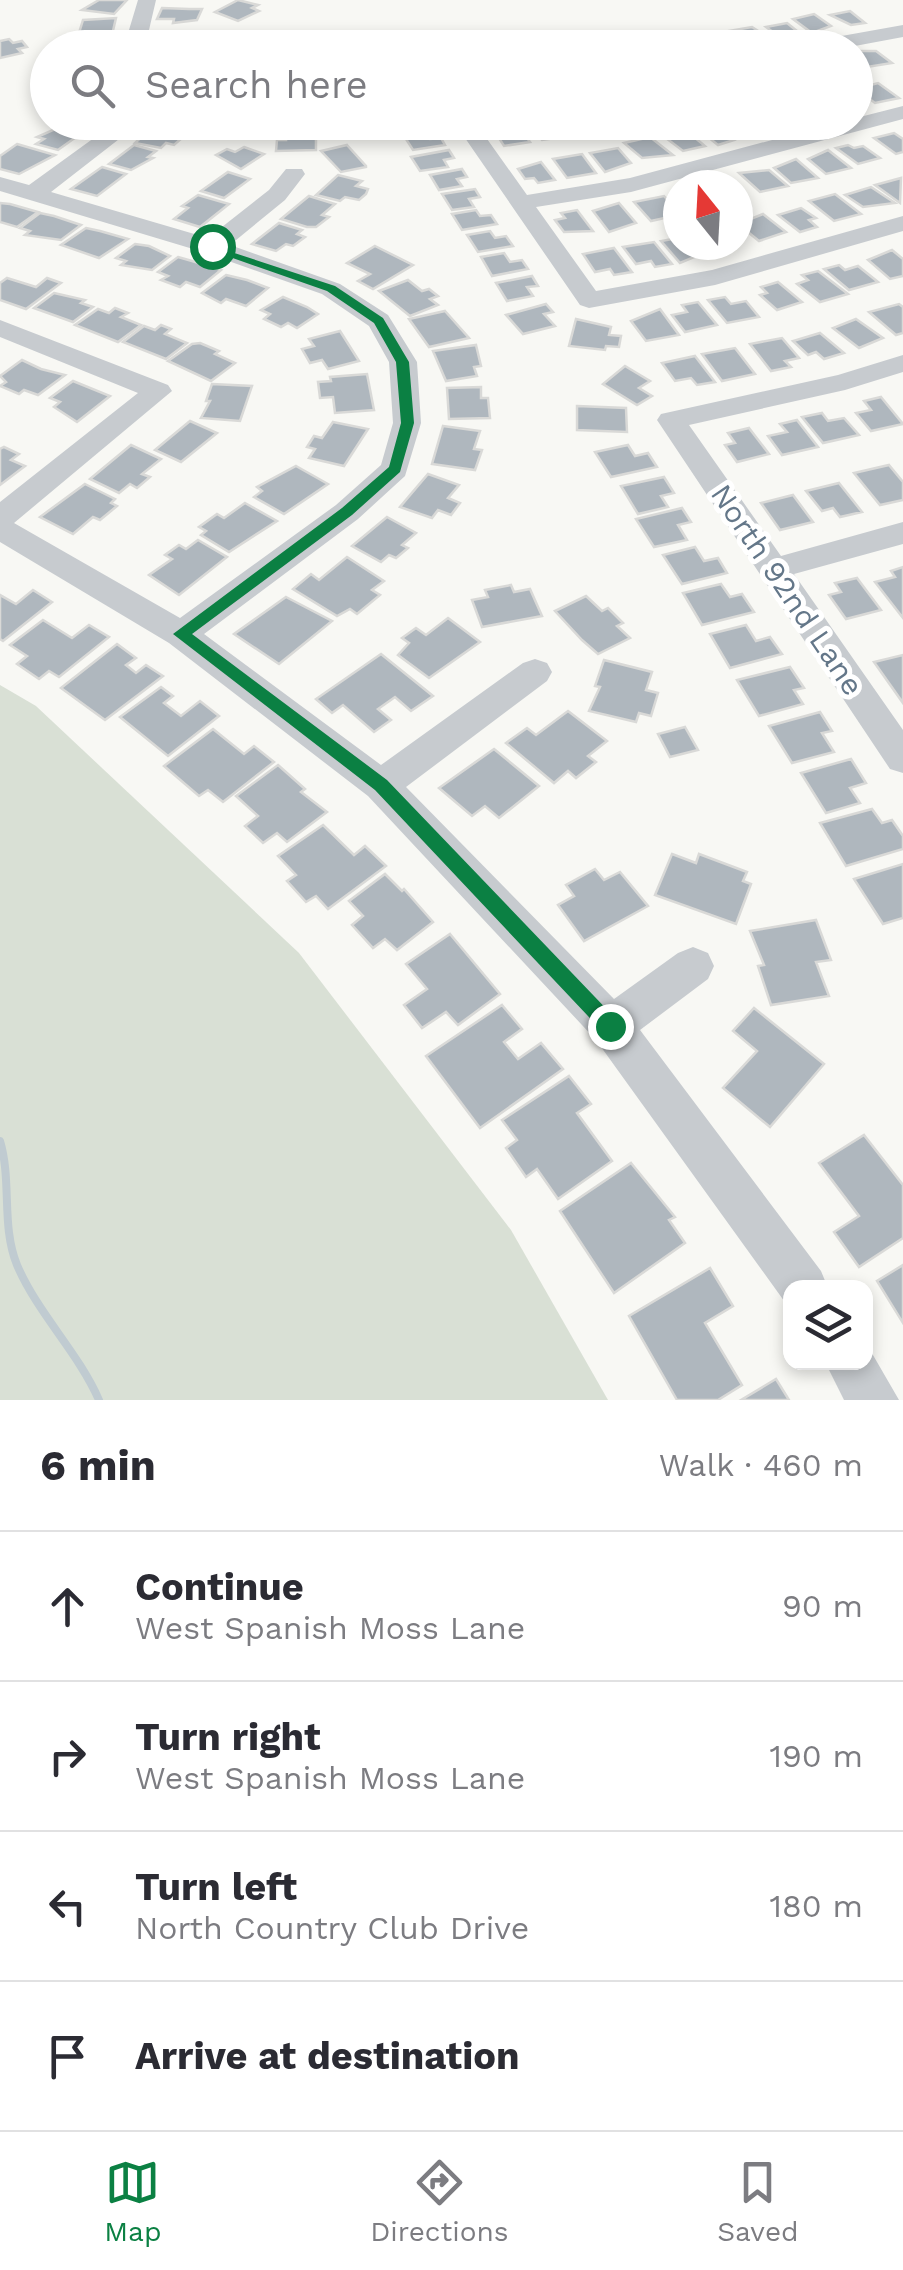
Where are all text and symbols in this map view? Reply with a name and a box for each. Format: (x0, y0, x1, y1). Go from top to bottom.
search box (30, 30, 873, 140)
icon: search (65, 58, 120, 113)
text: Search here (145, 63, 368, 107)
north arrow (663, 170, 753, 260)
route start (190, 224, 236, 270)
street label: North 92nd Lane (704, 478, 871, 702)
route end (588, 1004, 634, 1050)
map controls (783, 1280, 873, 1370)
button: layers (783, 1280, 873, 1370)
text: 6 min (40, 1441, 156, 1490)
text: Walk · 460 m (659, 1446, 863, 1484)
text: Continue (135, 1565, 304, 1609)
icon: ahead (40, 1579, 95, 1634)
text: 90 m (782, 1587, 863, 1625)
text: West Spanish Moss Lane (135, 1609, 525, 1647)
text: Turn right (135, 1715, 321, 1759)
icon: right (40, 1729, 95, 1784)
text: 190 m (769, 1737, 863, 1775)
text: West Spanish Moss Lane (135, 1759, 525, 1797)
text: Turn left (135, 1865, 297, 1909)
icon: left (40, 1879, 95, 1934)
text: 180 m (769, 1887, 863, 1925)
text: North Country Club Drive (135, 1909, 529, 1947)
icon: arrive (40, 2029, 95, 2084)
text: Arrive at destination (135, 2034, 520, 2078)
tab: Map (104, 2155, 162, 2248)
tab: Directions (370, 2155, 509, 2248)
tab: Saved (717, 2155, 799, 2248)

